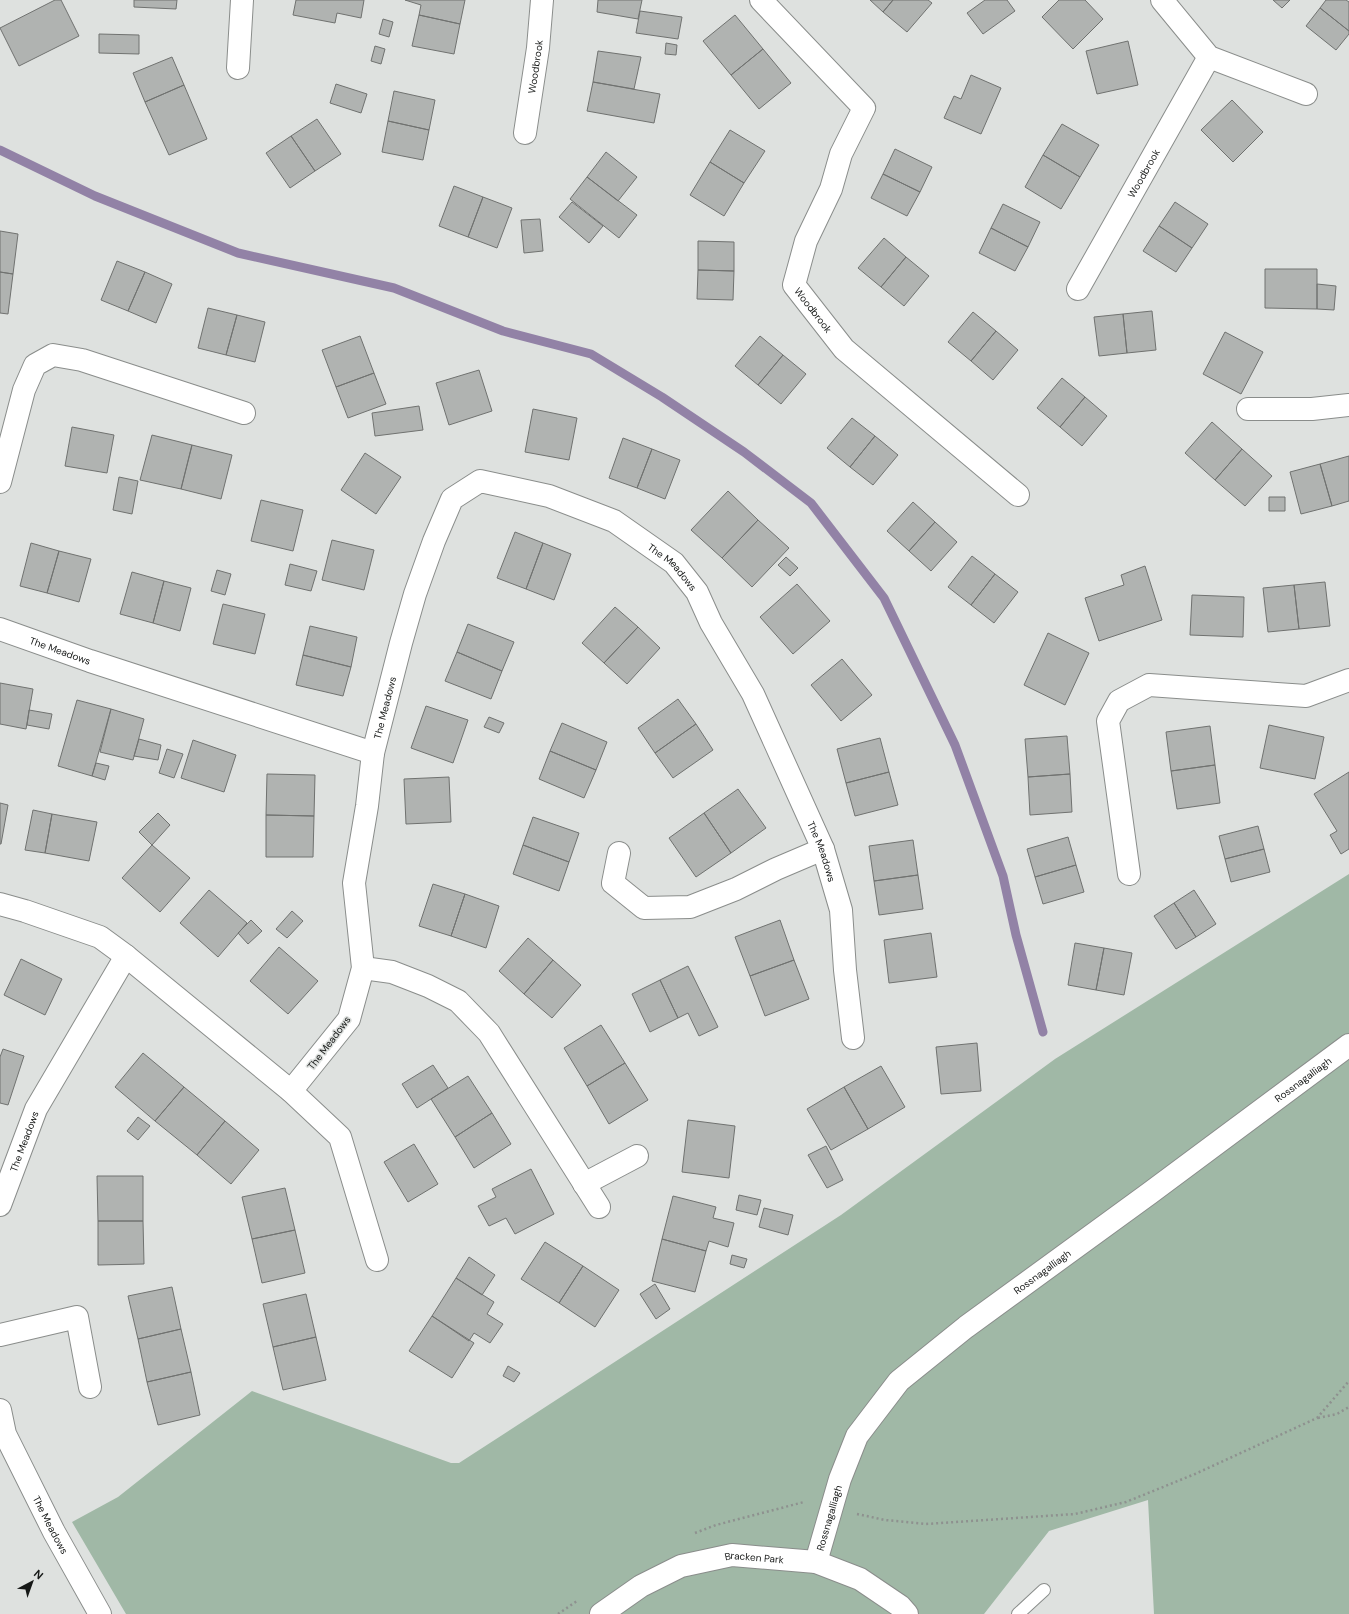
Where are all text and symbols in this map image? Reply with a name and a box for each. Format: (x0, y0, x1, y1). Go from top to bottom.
street label: Woodbrook (525, 39, 545, 94)
street label: Woodbrook (1124, 146, 1162, 200)
street label: Woodbrook (792, 285, 835, 335)
street label: The Meadows (645, 540, 700, 593)
street label: The Meadows (28, 634, 93, 667)
street label: The Meadows (370, 675, 399, 740)
street label: The Meadows (805, 819, 839, 883)
street label: The Meadows (305, 1014, 353, 1072)
street label: Rossnagalliagh (1272, 1054, 1334, 1105)
street label: The Meadows (7, 1109, 41, 1174)
street label: Rossnagalliagh (1011, 1246, 1073, 1297)
street label: Rossnagalliagh (813, 1483, 844, 1552)
street label: The Meadows (30, 1493, 71, 1556)
street label: Bracken Park (723, 1548, 784, 1566)
north arrow (12, 1562, 52, 1602)
text: N (31, 1567, 46, 1582)

